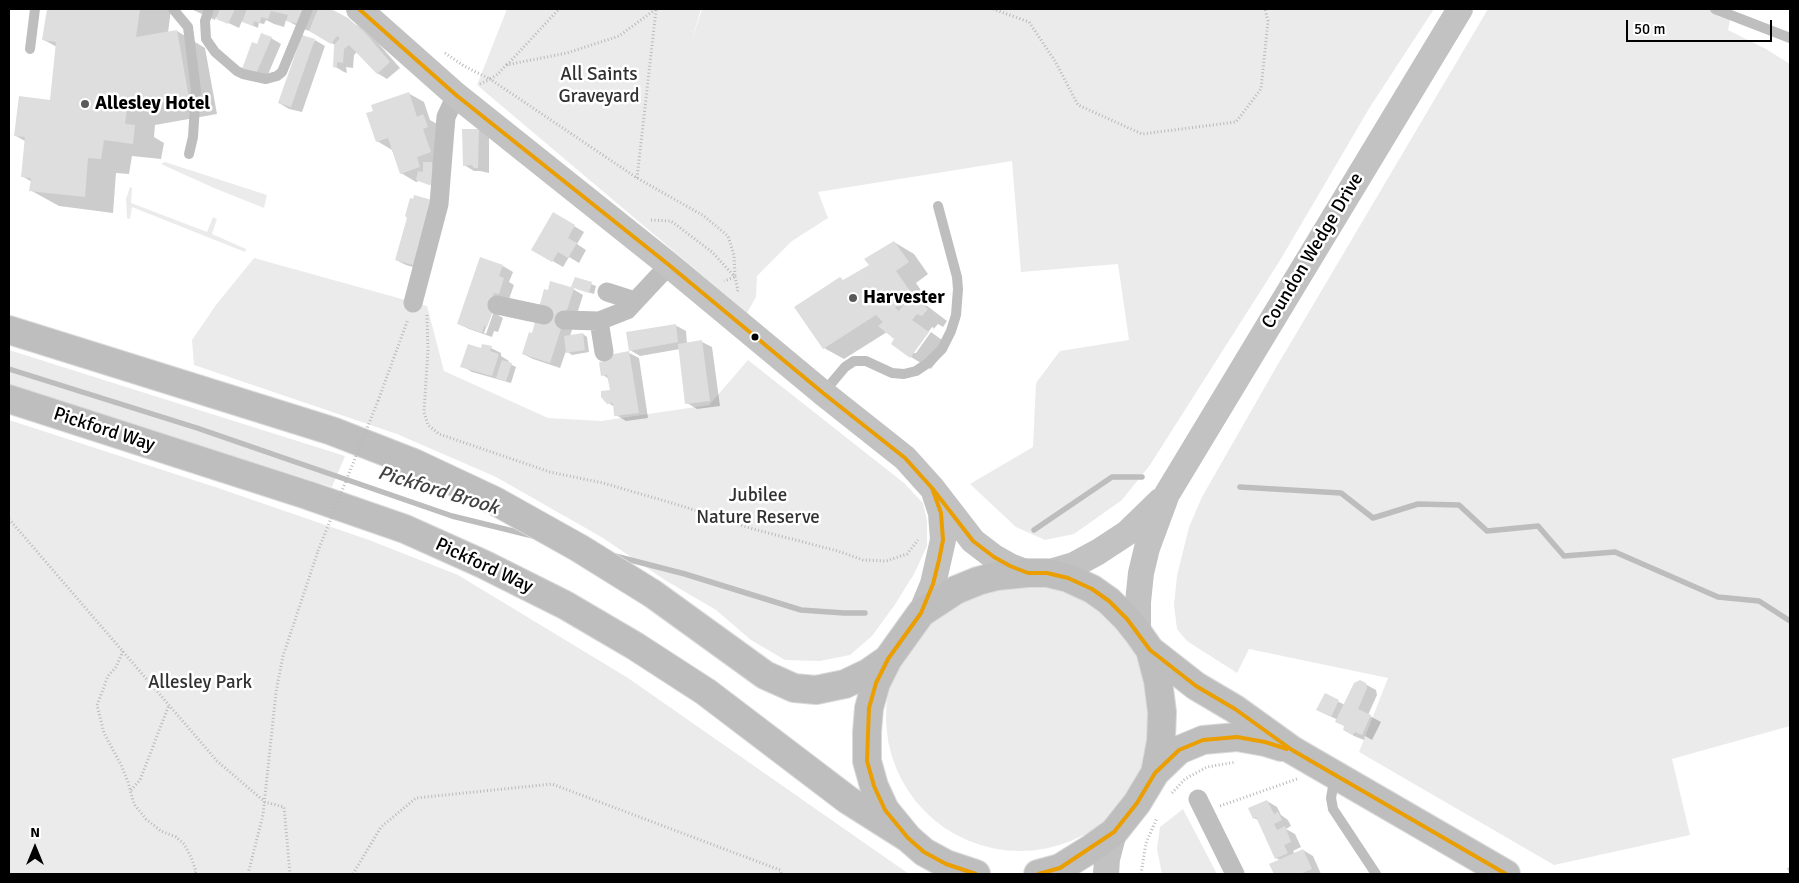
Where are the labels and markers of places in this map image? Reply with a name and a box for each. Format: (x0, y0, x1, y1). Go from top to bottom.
place label: Allesley Hotel (95, 93, 210, 115)
marker: Allesley Hotel (79, 98, 91, 110)
place label: Harvester (863, 287, 945, 309)
marker: Harvester (847, 292, 859, 304)
unlabelled marker (750, 332, 760, 342)

